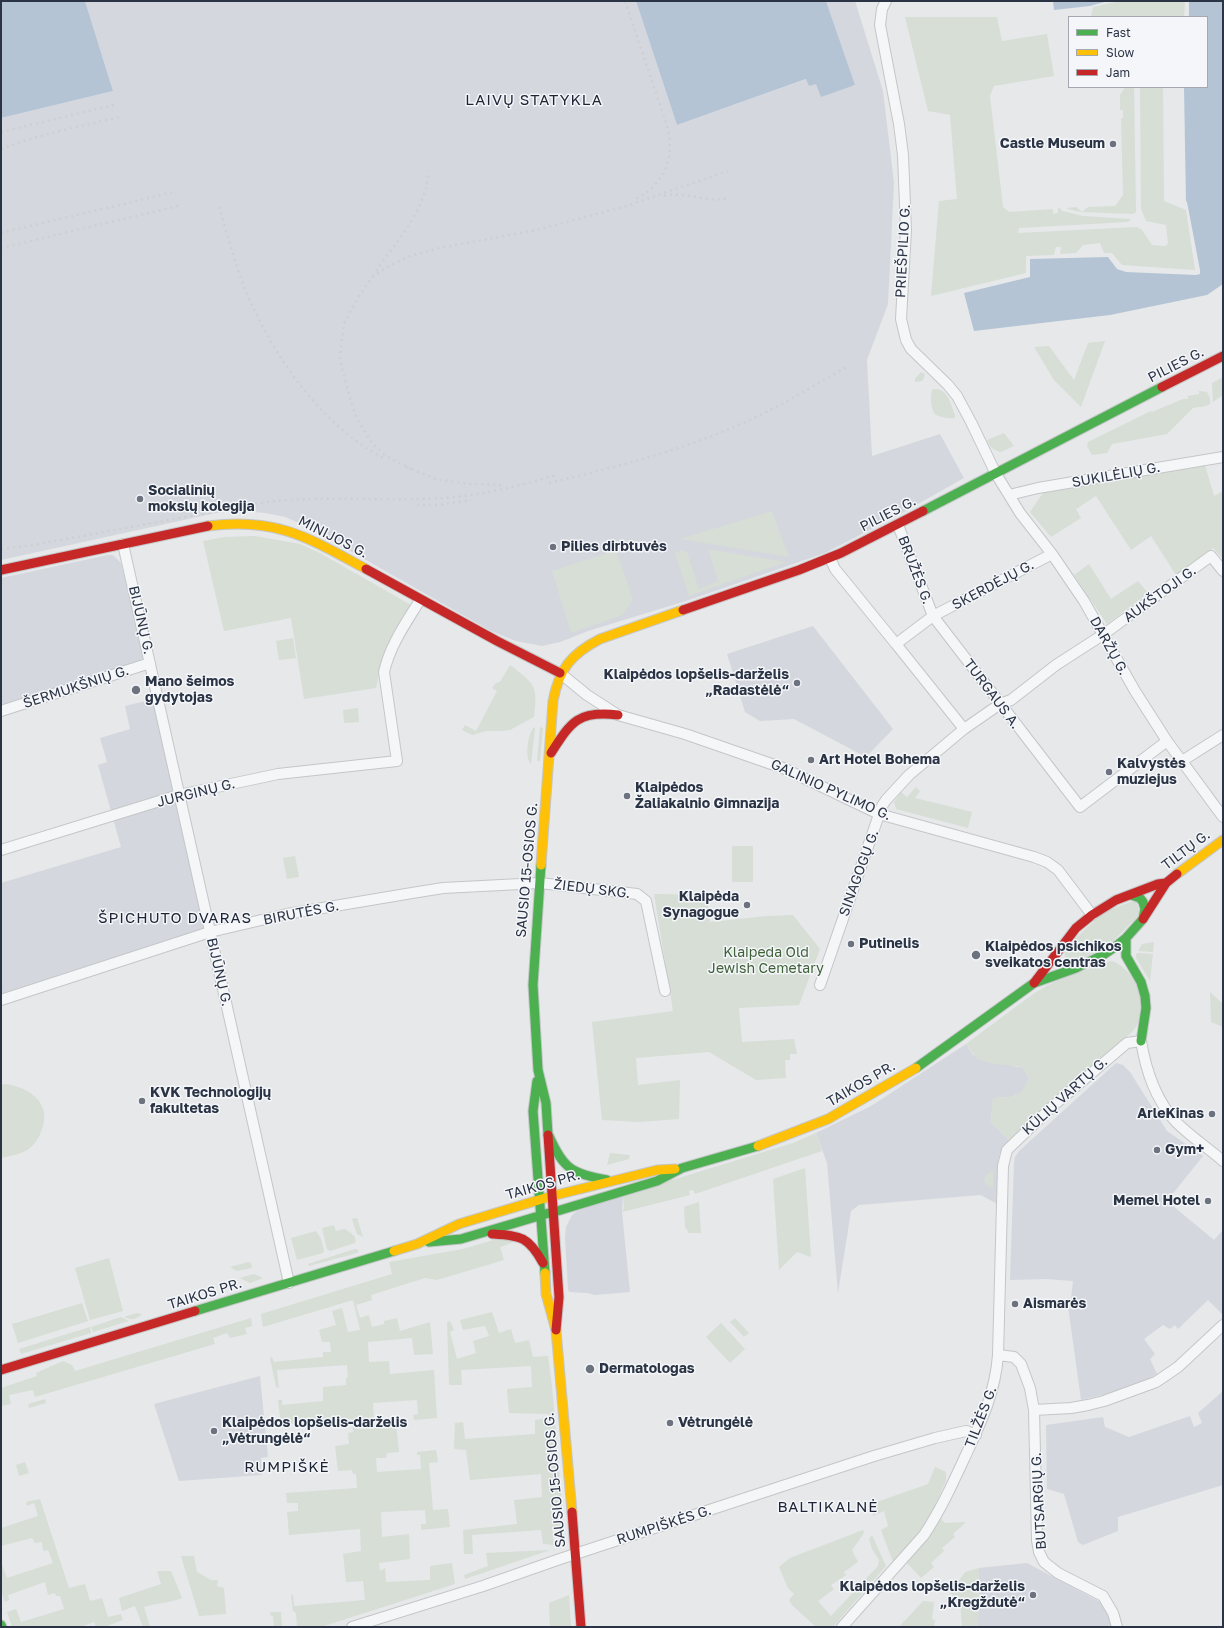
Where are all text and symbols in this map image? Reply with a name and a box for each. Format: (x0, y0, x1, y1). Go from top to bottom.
legend (1068, 16, 1208, 88)
text: Fast (1106, 25, 1131, 40)
text: Slow (1106, 45, 1134, 60)
text: Jam (1106, 65, 1130, 80)
district label: LAIVŲ STATYKLA (465, 91, 603, 109)
place label: Castle Museum (1000, 136, 1105, 152)
marker: Castle Museum (1108, 139, 1118, 149)
street label: PRIEŠPILIO G. (892, 204, 914, 298)
street label: PILIES G. (1145, 344, 1207, 386)
street label: SUKILĖLIŲ G. (1070, 459, 1162, 491)
place label: Socialinių mokslų kolegija (148, 483, 255, 516)
street label: PILIES G. (857, 493, 919, 535)
marker: Socialinių mokslų kolegija (135, 494, 145, 504)
street label: MINIJOS G. (295, 512, 371, 562)
street label: BRUŽĖS G. (894, 533, 936, 607)
place label: Pilies dirbtuvės (561, 539, 667, 555)
marker: Pilies dirbtuvės (548, 542, 558, 552)
street label: SKERDĖJŲ G. (949, 556, 1037, 614)
street label: AUKŠTOJI G. (1120, 562, 1200, 626)
street label: BIJŪNŲ G. (125, 584, 157, 656)
street label: DARŽŲ G. (1086, 614, 1132, 678)
street label: TURGAUS A. (960, 656, 1024, 732)
street label: ŠERMUKŠNIŲ G. (21, 662, 131, 712)
place label: Klaipėdos lopšelis-darželis „Radastėlė“ (604, 667, 789, 700)
place label: Mano šeimos gydytojas (145, 674, 234, 706)
marker: Klaipėdos lopšelis-darželis „Radastėlė“ (792, 678, 802, 688)
marker: Mano šeimos gydytojas (130, 684, 142, 696)
place label: Art Hotel Bohema (819, 752, 940, 768)
marker: Art Hotel Bohema (806, 755, 816, 765)
street label: GALINIO PYLIMO G. (768, 756, 894, 824)
place label: Kalvystės muziejus (1117, 756, 1186, 788)
marker: Kalvystės muziejus (1104, 767, 1114, 777)
street label: JURGINŲ G. (155, 775, 237, 811)
place label: Klaipėdos Žaliakalnio Gimnazija (635, 780, 779, 812)
marker: Klaipėdos Žaliakalnio Gimnazija (622, 791, 632, 801)
street label: SAUSIO 15-OSIOS G. (513, 802, 541, 938)
street label: TILTŲ G. (1159, 826, 1213, 874)
street label: SINAGOGŲ G. (836, 828, 882, 918)
street label: ŽIEDŲ SKG. (553, 876, 631, 902)
place label: Klaipėda Synagogue (663, 889, 739, 922)
street label: BIRUTĖS G. (262, 897, 340, 929)
marker: Klaipėda Synagogue (742, 900, 752, 910)
district label: ŠPICHUTO DVARAS (98, 909, 252, 927)
street label: BIJŪNŲ G. (203, 936, 235, 1008)
place label: Putinelis (859, 936, 919, 952)
marker: Putinelis (846, 939, 856, 949)
place label: Klaipėdos psichikos sveikatos centras (985, 939, 1122, 972)
park label: Klaipeda Old Jewish Cemetary (708, 945, 824, 978)
marker: Klaipėdos psichikos sveikatos centras (970, 949, 982, 961)
street label: KŪLIŲ VARTŲ G. (1019, 1053, 1111, 1139)
street label: TAIKOS PR. (824, 1058, 898, 1110)
place label: KVK Technologijų fakultetas (150, 1085, 271, 1118)
marker: KVK Technologijų fakultetas (137, 1096, 147, 1106)
place label: ArleKinas (1137, 1106, 1204, 1122)
marker: ArleKinas (1207, 1109, 1217, 1119)
place label: Gym+ (1165, 1142, 1204, 1158)
marker: Gym+ (1152, 1145, 1162, 1155)
street label: TAIKOS PR. (504, 1166, 582, 1204)
place label: Memel Hotel (1113, 1193, 1200, 1209)
marker: Memel Hotel (1203, 1196, 1213, 1206)
street label: TAIKOS PR. (166, 1275, 244, 1313)
place label: Aismarės (1023, 1296, 1086, 1312)
marker: Aismarės (1010, 1299, 1020, 1309)
place label: Dermatologas (599, 1361, 695, 1377)
marker: Dermatologas (584, 1363, 596, 1375)
street label: TILŽĖS G. (962, 1384, 1000, 1450)
street label: SAUSIO 15-OSIOS G. (541, 1412, 569, 1548)
place label: Klaipėdos lopšelis-darželis „Vėtrungėlė“ (222, 1415, 407, 1448)
place label: Vėtrungėlė (678, 1415, 753, 1431)
marker: Vėtrungėlė (665, 1418, 675, 1428)
marker: Klaipėdos lopšelis-darželis „Vėtrungėlė“ (209, 1426, 219, 1436)
street label: BUTSARGIŲ G. (1028, 1452, 1050, 1550)
district label: RUMPIŠKĖ (244, 1458, 330, 1476)
district label: BALTIKALNĖ (778, 1498, 878, 1516)
street label: RUMPIŠKĖS G. (615, 1502, 713, 1548)
place label: Klaipėdos lopšelis-darželis „Kregždutė“ (840, 1579, 1025, 1612)
marker: Klaipėdos lopšelis-darželis „Kregždutė“ (1028, 1590, 1038, 1600)

